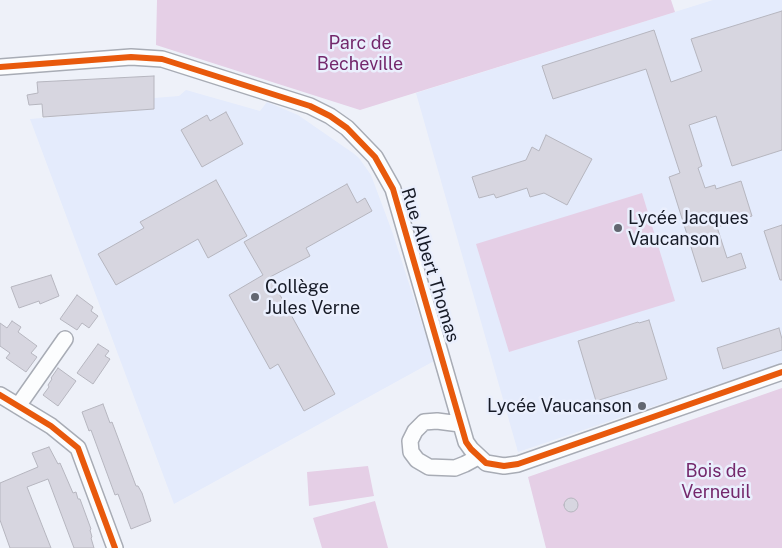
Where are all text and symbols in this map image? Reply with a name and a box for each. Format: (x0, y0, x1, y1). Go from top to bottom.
park label: Parc de Becheville (317, 32, 403, 74)
street label: Rue Albert Thomas (396, 185, 464, 345)
place label: Lycée Jacques Vaucanson (628, 207, 749, 250)
marker: Lycée Jacques Vaucanson (612, 222, 624, 234)
place label: Collège Jules Verne (265, 276, 360, 318)
marker: Collège Jules Verne (249, 291, 261, 303)
place label: Lycée Vaucanson (487, 395, 632, 417)
marker: Lycée Vaucanson (636, 400, 648, 412)
park label: Bois de Verneuil (681, 460, 751, 502)

